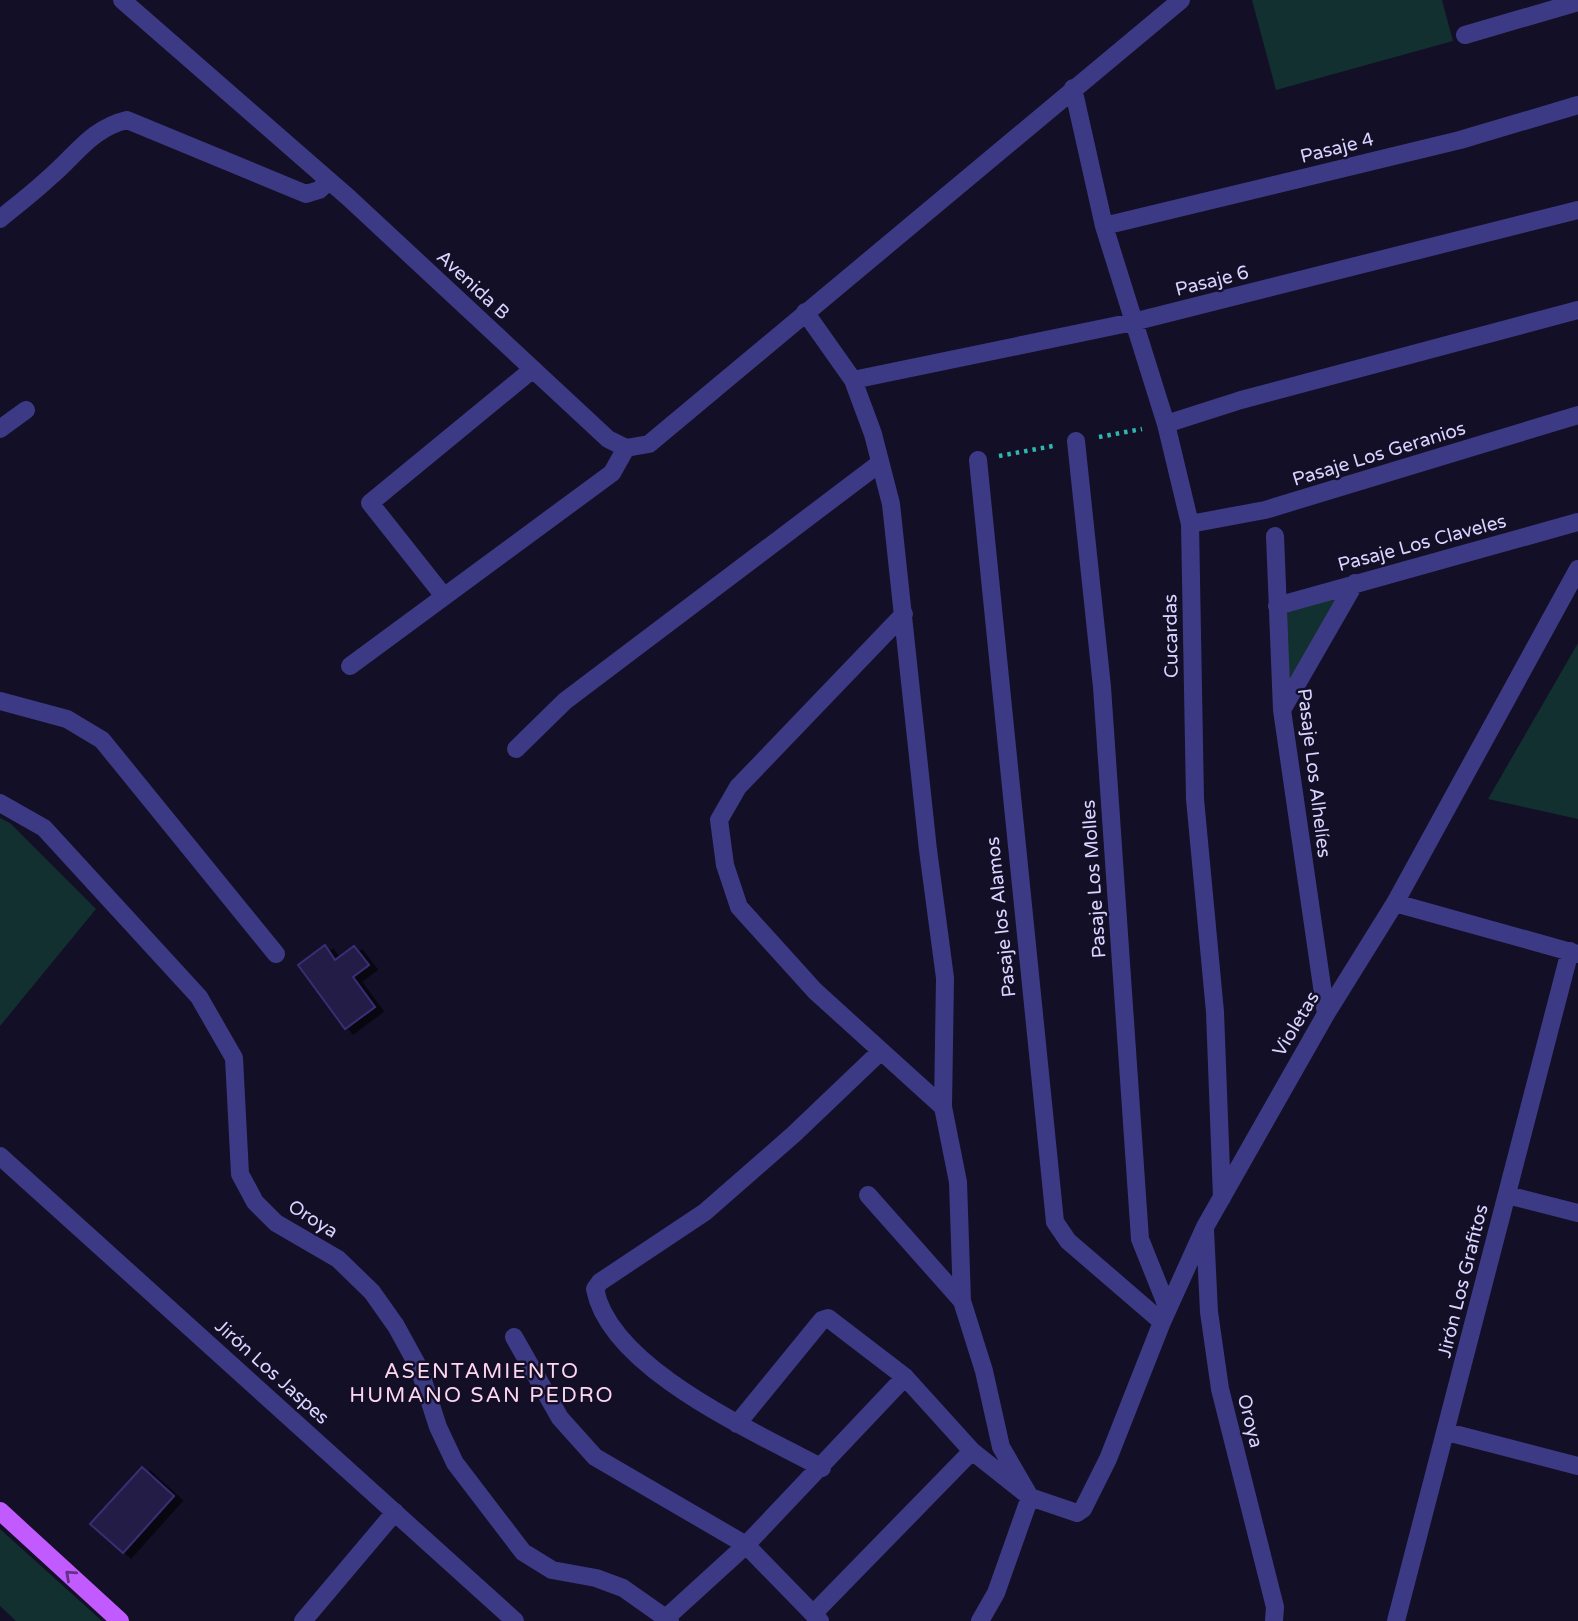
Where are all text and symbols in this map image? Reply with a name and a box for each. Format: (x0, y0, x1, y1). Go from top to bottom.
street label: Pasaje 4 (1298, 128, 1376, 168)
street label: Avenida B (432, 246, 514, 324)
street label: Pasaje 6 (1173, 261, 1251, 301)
street label: Pasaje Los Geranios (1290, 417, 1468, 491)
street label: Pasaje Los Claveles (1335, 510, 1509, 576)
street label: Cucardas (1159, 594, 1183, 678)
street label: Pasaje Los Alhelíes (1293, 687, 1335, 859)
street label: Pasaje Los Molles (1077, 799, 1111, 959)
street label: Pasaje los Alamos (982, 836, 1020, 998)
street label: Violetas (1268, 988, 1324, 1060)
street label: Oroya (284, 1195, 342, 1243)
street label: Jirón Los Grafitos (1433, 1202, 1493, 1360)
street label: Jirón Los Jaspes (210, 1315, 334, 1429)
district label: ASENTAMIENTO HUMANO SAN PEDRO (349, 1359, 615, 1408)
street label: Oroya (1233, 1392, 1267, 1450)
one-way arrow (65, 1571, 78, 1583)

